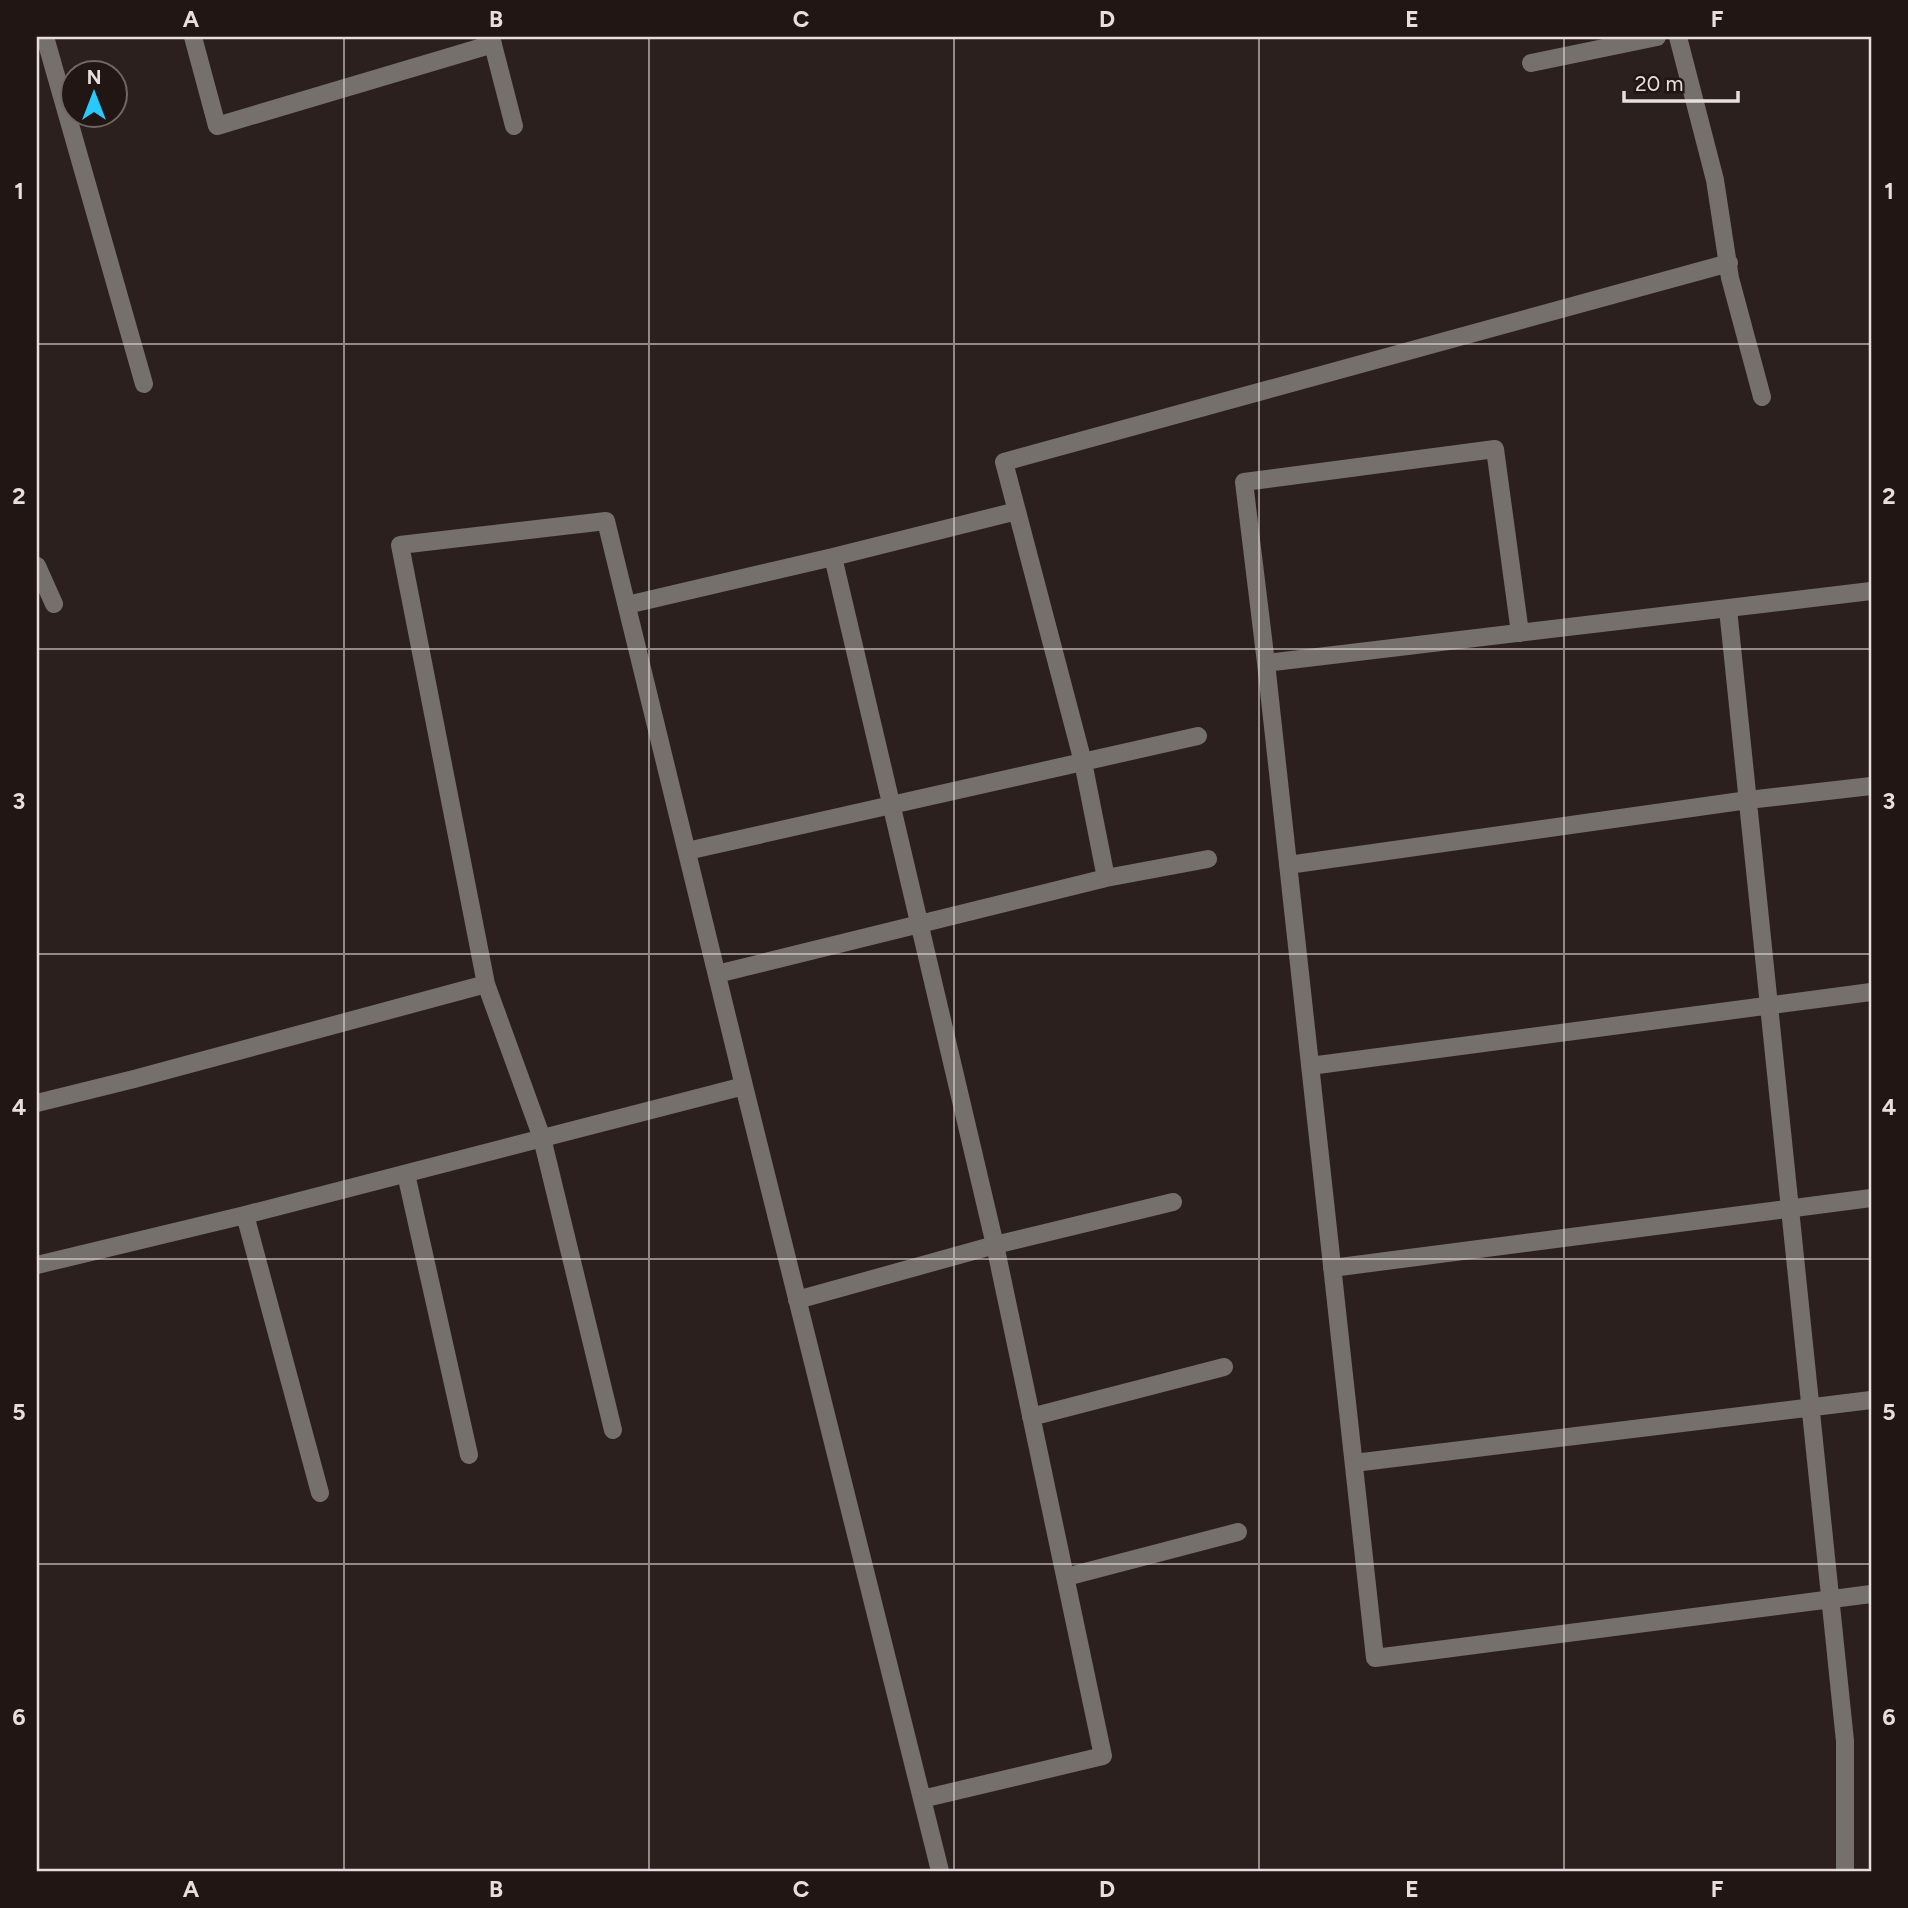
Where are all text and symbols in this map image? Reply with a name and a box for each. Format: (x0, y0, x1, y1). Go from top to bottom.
text: A (183, 5, 200, 33)
text: B (489, 5, 503, 33)
text: C (793, 5, 810, 33)
text: D (1099, 5, 1115, 33)
text: E (1405, 5, 1419, 33)
text: F (1711, 5, 1724, 33)
north arrow (60, 60, 130, 130)
scale bar (1624, 60, 1738, 104)
text: N (87, 66, 101, 89)
text: 20 m (1635, 71, 1683, 96)
text: 1 (14, 177, 24, 205)
text: 1 (1884, 177, 1894, 205)
text: 2 (12, 482, 26, 510)
text: 2 (1882, 482, 1896, 510)
text: 3 (13, 787, 25, 815)
text: 3 (1883, 787, 1895, 815)
text: 4 (12, 1093, 26, 1121)
text: 4 (1882, 1093, 1896, 1121)
text: 5 (12, 1398, 26, 1426)
text: 5 (1882, 1398, 1896, 1426)
text: 6 (12, 1703, 26, 1731)
text: 6 (1882, 1703, 1896, 1731)
text: A (183, 1875, 200, 1903)
text: B (489, 1875, 503, 1903)
text: C (793, 1875, 810, 1903)
text: D (1099, 1875, 1115, 1903)
text: E (1405, 1875, 1419, 1903)
text: F (1711, 1875, 1724, 1903)

